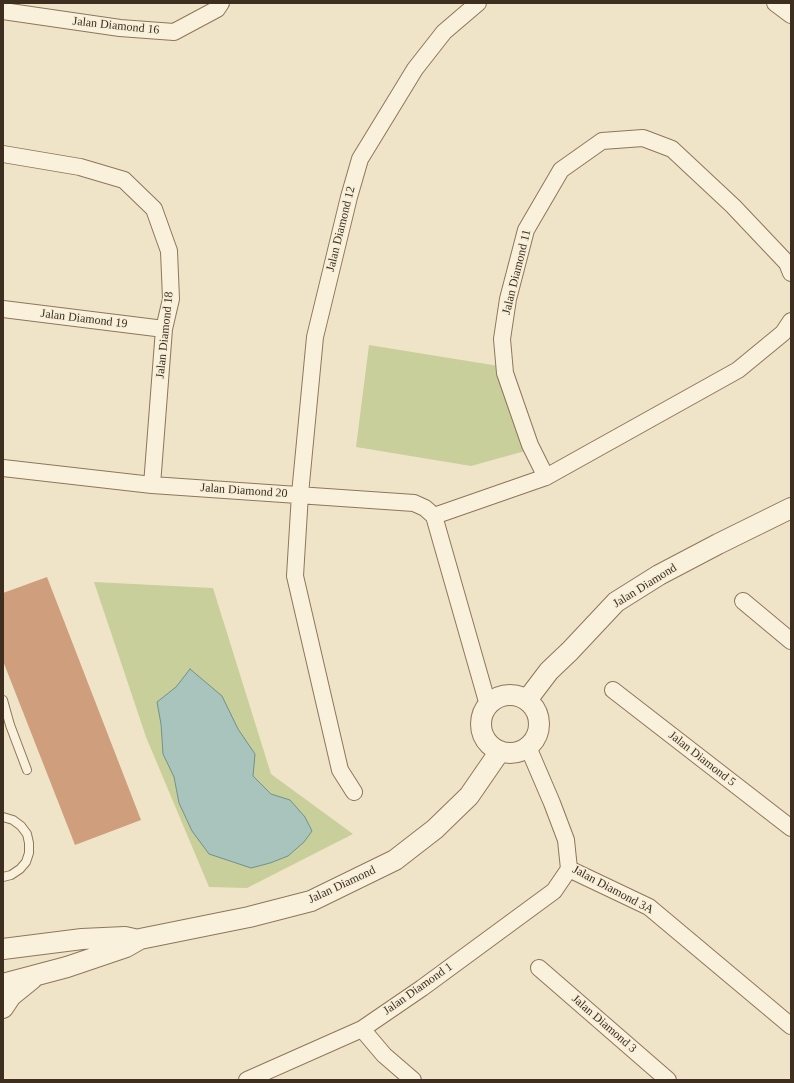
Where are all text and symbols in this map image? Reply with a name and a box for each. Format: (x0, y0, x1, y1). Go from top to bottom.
street label: Jalan Diamond 16 (72, 14, 160, 38)
street label: Jalan Diamond 12 (323, 185, 359, 273)
street label: Jalan Diamond 11 (500, 228, 534, 316)
street label: Jalan Diamond 18 (153, 291, 177, 379)
street label: Jalan Diamond 19 (40, 307, 128, 331)
street label: Jalan Diamond 20 (200, 481, 288, 501)
street label: Jalan Diamond (611, 561, 679, 611)
street label: Jalan Diamond 5 (666, 728, 738, 790)
street label: Jalan Diamond (306, 863, 378, 907)
street label: Jalan Diamond 3A (570, 863, 656, 917)
street label: Jalan Diamond 1 (381, 960, 455, 1018)
street label: Jalan Diamond 3 (569, 992, 639, 1056)

